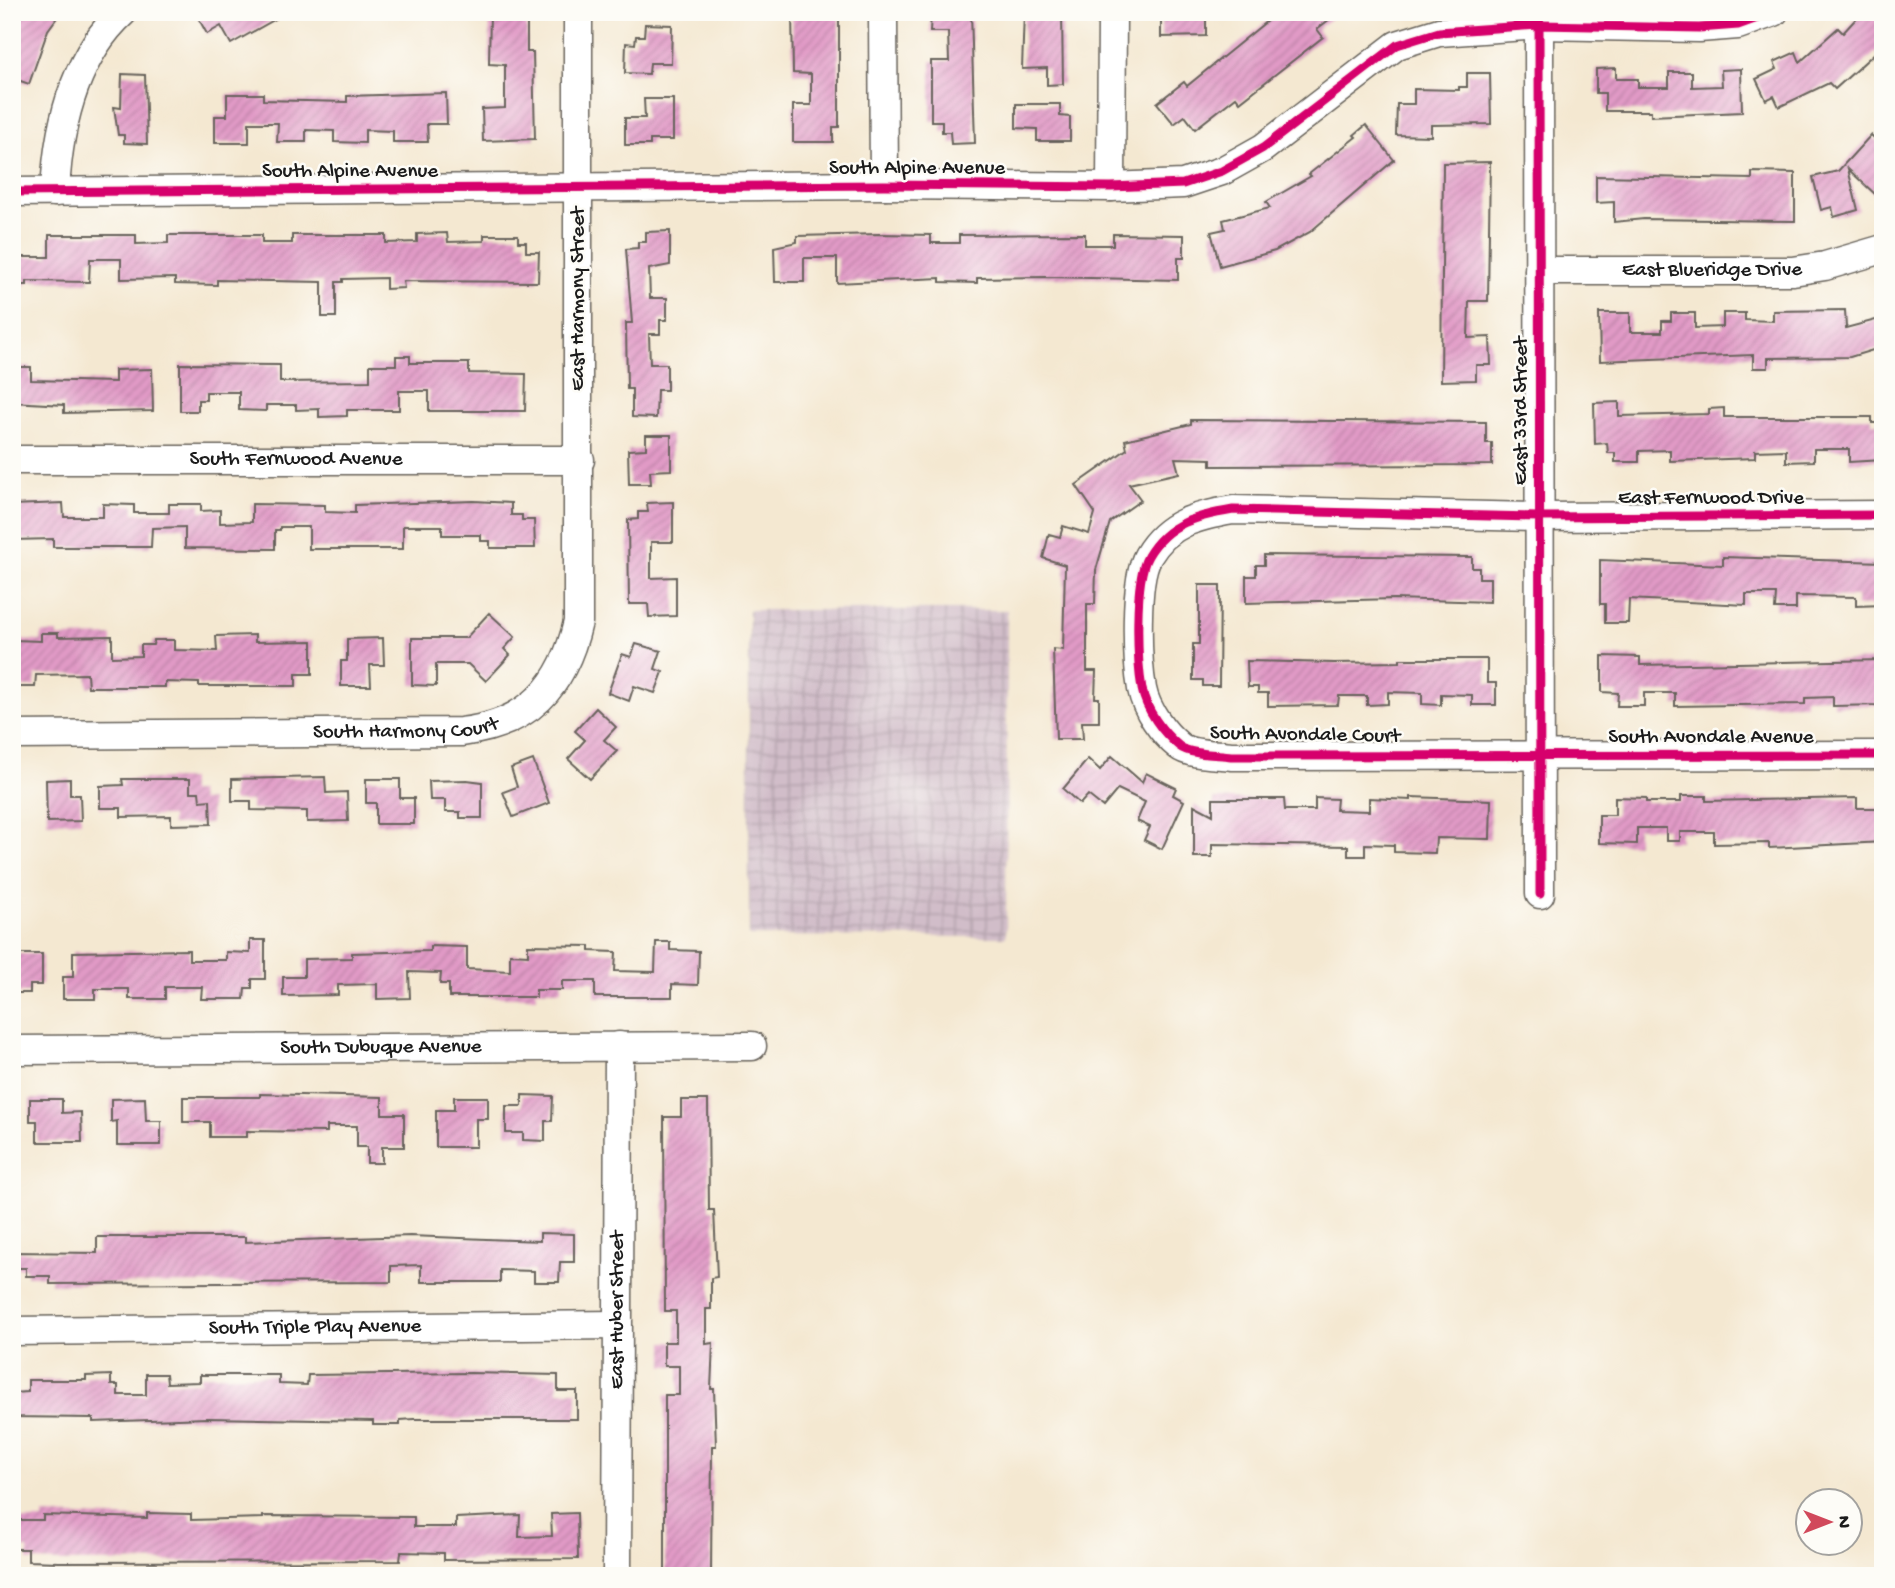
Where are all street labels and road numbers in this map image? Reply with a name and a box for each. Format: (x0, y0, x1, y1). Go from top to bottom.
street label: South Alpine Avenue (829, 157, 1006, 182)
street label: South Alpine Avenue (262, 160, 439, 185)
street label: East Harmony Street (567, 204, 592, 391)
street label: East Blueridge Drive (1622, 257, 1805, 284)
street label: East 33rd Street (1510, 334, 1535, 485)
street label: South Fernwood Avenue (190, 448, 404, 473)
street label: East Fernwood Drive (1618, 487, 1805, 512)
street label: South Harmony Court (313, 711, 504, 745)
street label: South Avondale Court (1210, 722, 1403, 750)
street label: South Avondale Avenue (1608, 726, 1815, 751)
street label: South Dubuque Avenue (280, 1035, 483, 1061)
street label: East Huber Street (605, 1228, 631, 1389)
street label: South Triple Play Avenue (209, 1314, 423, 1342)

